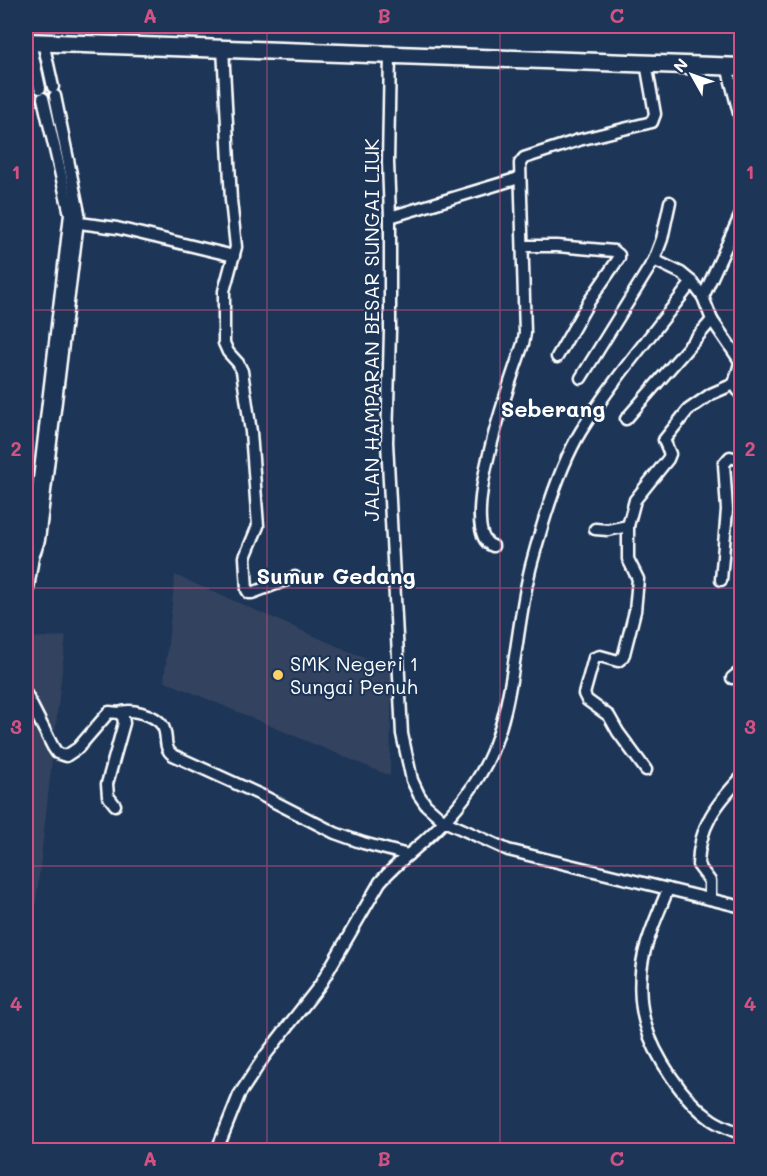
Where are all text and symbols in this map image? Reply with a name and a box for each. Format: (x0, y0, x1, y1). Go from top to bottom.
text: A (143, 2, 157, 28)
text: B (377, 2, 391, 28)
text: C (610, 2, 625, 28)
north arrow (662, 45, 722, 105)
text: N (668, 54, 692, 76)
street label: JALAN HAMPARAN BESAR SUNGAI LIUK (358, 139, 384, 521)
text: 1 (12, 158, 20, 184)
text: 1 (746, 158, 754, 184)
district label: Seberang (501, 394, 605, 423)
text: 2 (10, 435, 22, 461)
text: 2 (744, 435, 756, 461)
district label: Sumur Gedang (256, 561, 416, 590)
place label: SMK Negeri 1 Sungai Penuh (290, 650, 418, 699)
marker: SMK Negeri 1 Sungai Penuh (271, 668, 285, 682)
text: 3 (10, 713, 22, 739)
text: 3 (744, 713, 756, 739)
text: 4 (10, 990, 23, 1016)
text: 4 (744, 990, 757, 1016)
text: A (143, 1145, 157, 1171)
text: B (377, 1145, 391, 1171)
text: C (610, 1145, 625, 1171)

